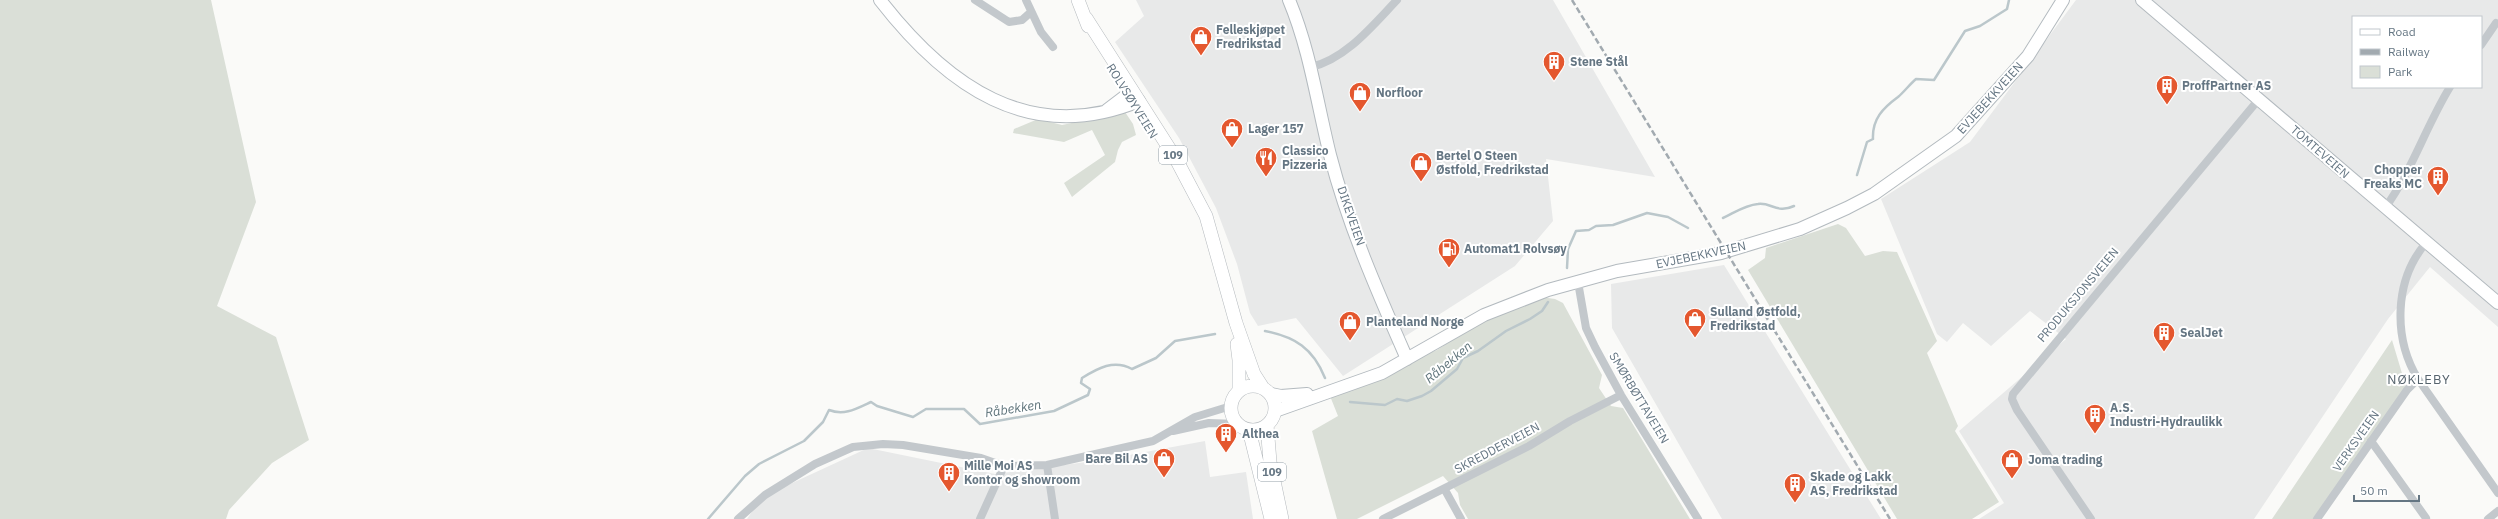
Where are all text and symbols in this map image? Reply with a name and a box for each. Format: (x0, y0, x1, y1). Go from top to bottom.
legend (2352, 16, 2482, 88)
place label: Felleskjøpet Fredrikstad (1216, 22, 1286, 51)
shop icon: Felleskjøpet Fredrikstad (1188, 24, 1214, 57)
text: Road (2388, 24, 2416, 39)
text: Railway (2388, 44, 2430, 59)
building icon: Stene Stål (1541, 49, 1567, 82)
place label: Stene Stål (1570, 54, 1628, 69)
street label: EVJEBEKKVEIEN (1953, 59, 2026, 137)
street label: ROLVSØYVEIEN (1103, 61, 1161, 141)
text: Park (2388, 64, 2413, 79)
building icon: ProffPartner AS (2154, 73, 2180, 106)
place label: ProffPartner AS (2182, 78, 2271, 93)
shop icon: Norfloor (1347, 80, 1373, 113)
place label: Norfloor (1376, 85, 1423, 100)
shop icon: Lager 157 (1219, 116, 1245, 149)
place label: Lager 157 (1248, 121, 1304, 136)
street label: TOMTEVEIEN (2288, 122, 2353, 181)
place label: Classico Pizzeria (1282, 143, 1329, 172)
restaurant icon: Classico Pizzeria (1253, 145, 1279, 178)
road number: 109 (1159, 146, 1187, 164)
place label: Bertel O Steen Østfold, Fredrikstad (1436, 148, 1549, 177)
shop icon: Bertel O Steen Østfold, Fredrikstad (1408, 150, 1434, 183)
place label: Chopper Freaks MC (2364, 162, 2422, 191)
building icon: Chopper Freaks MC (2425, 164, 2451, 197)
street label: DIKEVEIEN (1334, 184, 1369, 248)
fuel station icon: Automat1 Rolvsøy (1436, 236, 1462, 269)
street label: EVJEBEKKVEIEN (1655, 238, 1747, 271)
place label: Automat1 Rolvsøy (1464, 241, 1567, 256)
street label: PRODUKSJONSVEIEN (2034, 244, 2122, 345)
place label: Sulland Østfold, Fredrikstad (1710, 304, 1801, 333)
shop icon: Sulland Østfold, Fredrikstad (1682, 306, 1708, 339)
shop icon: Planteland Norge (1337, 309, 1363, 342)
place label: Planteland Norge (1366, 314, 1464, 329)
building icon: SealJet (2151, 320, 2177, 353)
place label: SealJet (2180, 325, 2223, 340)
water label: Råbekken (1421, 338, 1475, 387)
street label: SMØRBØTTAVEIEN (1606, 349, 1673, 446)
district label: NØKLEBY (2387, 371, 2451, 388)
water label: Råbekken (984, 396, 1042, 421)
place label: A.S. Industri-Hydraulikk (2110, 400, 2222, 429)
building icon: A.S. Industri-Hydraulikk (2082, 402, 2108, 435)
street label: VERKSVEIEN (2329, 407, 2382, 474)
street label: SKREDDERVEIEN (1452, 419, 1542, 476)
building icon: Althea (1213, 421, 1239, 454)
place label: Althea (1242, 426, 1279, 441)
shop icon: Bare Bil AS (1151, 446, 1177, 479)
shop icon: Joma trading (1999, 447, 2025, 480)
place label: Bare Bil AS (1085, 451, 1148, 466)
place label: Joma trading (2028, 452, 2103, 467)
place label: Mille Moi AS Kontor og showroom (964, 458, 1080, 487)
building icon: Mille Moi AS Kontor og showroom (936, 460, 962, 493)
road number: 109 (1258, 463, 1286, 481)
place label: Skade og Lakk AS, Fredrikstad (1810, 469, 1898, 498)
building icon: Skade og Lakk AS, Fredrikstad (1782, 471, 1808, 504)
scale bar (2354, 477, 2419, 503)
text: 50 m (2360, 483, 2388, 498)

